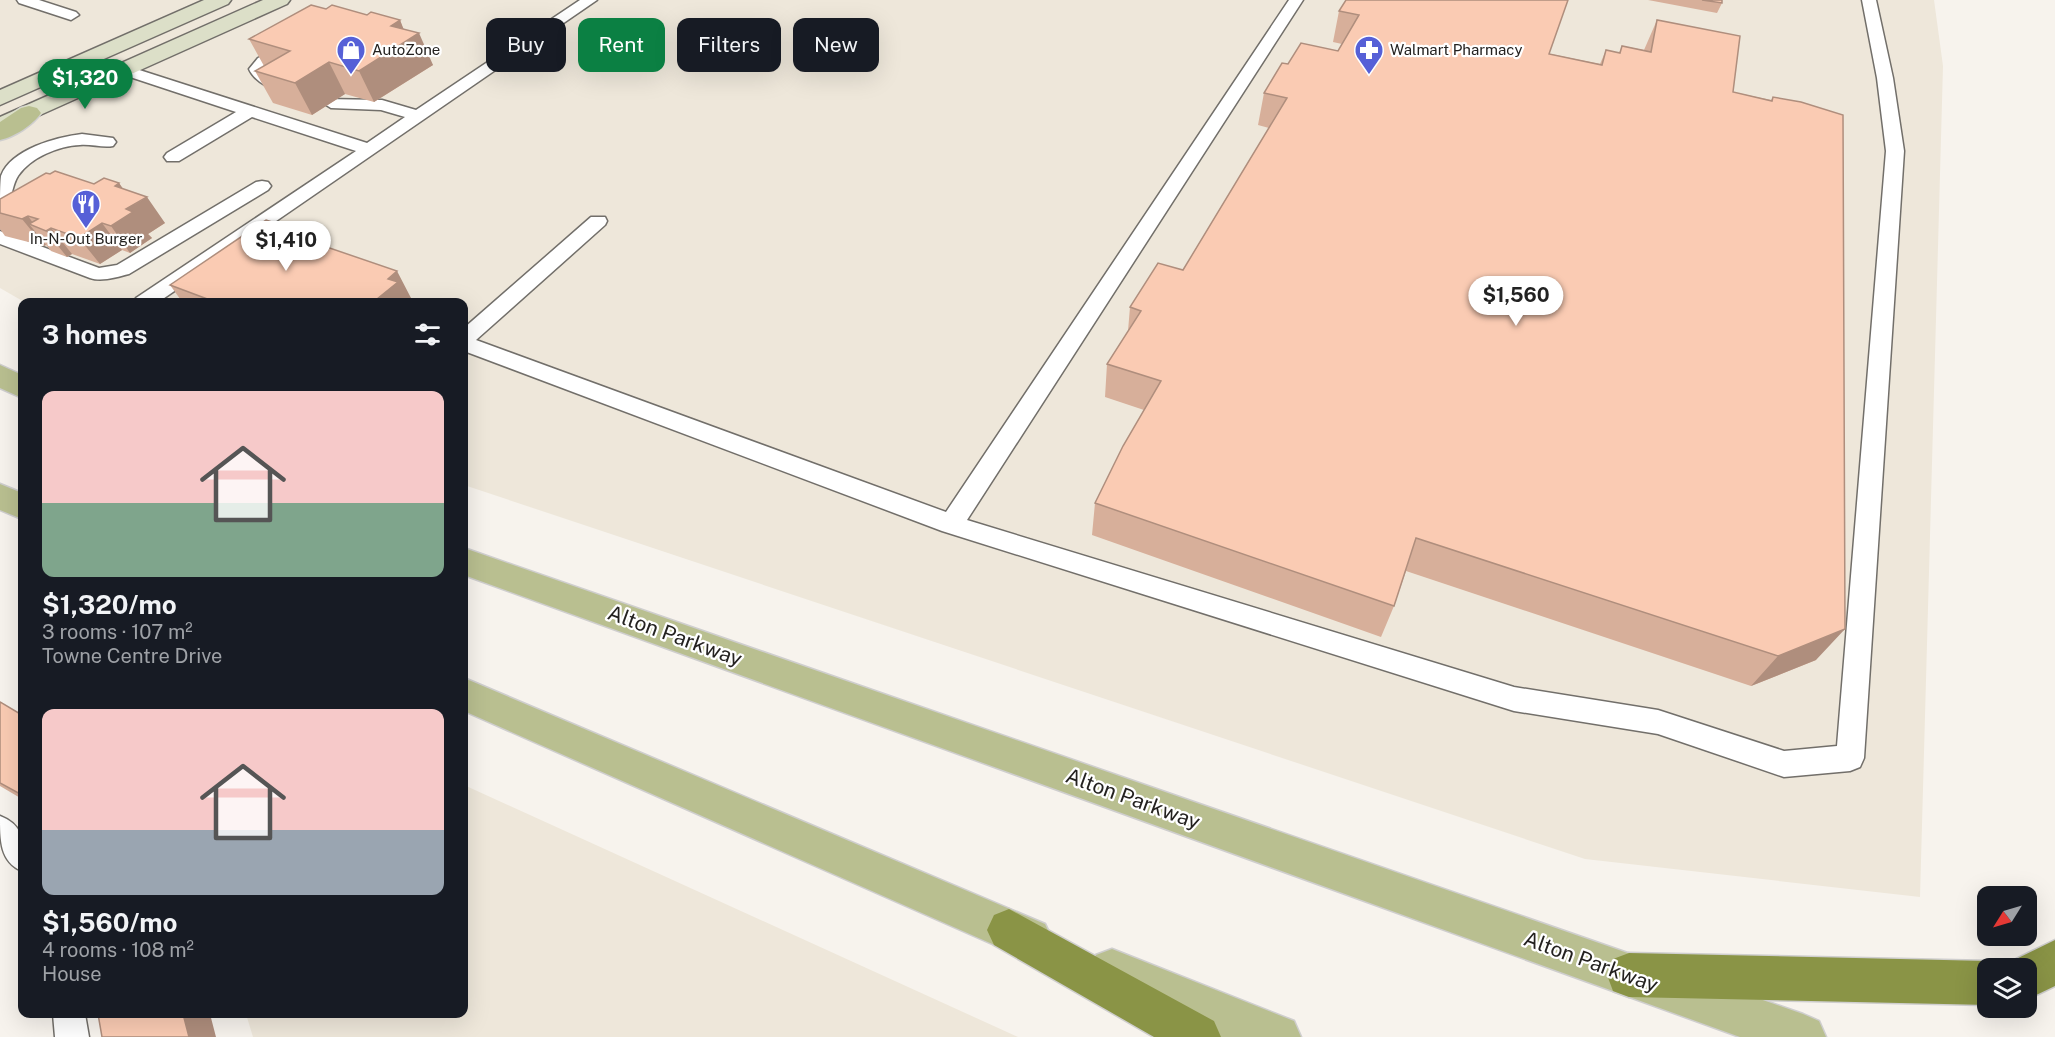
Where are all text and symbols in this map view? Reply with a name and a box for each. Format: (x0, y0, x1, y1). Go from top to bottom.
chip: Buy (486, 18, 566, 72)
chip: Rent (578, 18, 665, 72)
chip: Filters (677, 18, 781, 72)
chip: New (793, 18, 879, 72)
shop icon: AutoZone (335, 34, 367, 76)
pharmacy icon: Walmart Pharmacy (1353, 34, 1385, 76)
place label: AutoZone (372, 41, 440, 58)
place label: Walmart Pharmacy (1390, 41, 1522, 58)
pin: $1,320 (36, 59, 134, 110)
text: $1,320 (52, 66, 118, 90)
restaurant icon: In-N-Out Burger (70, 188, 102, 230)
pin: $1,410 (237, 221, 335, 272)
text: $1,410 (255, 228, 317, 252)
place label: In-N-Out Burger (30, 230, 142, 247)
pin: $1,560 (1467, 276, 1565, 327)
text: $1,560 (1482, 283, 1550, 307)
icon: filters (411, 318, 444, 351)
text: 3 homes (42, 319, 147, 350)
icon: home (189, 430, 297, 538)
text: $1,320/mo (42, 589, 177, 620)
street label: Alton Parkway (605, 600, 746, 671)
text: 3 rooms · 107 m² (42, 620, 193, 644)
text: Towne Centre Drive (42, 644, 222, 668)
icon: home (189, 748, 297, 856)
street label: Alton Parkway (1063, 763, 1204, 834)
north arrow (1977, 886, 2037, 946)
map controls (1977, 886, 2037, 1018)
text: $1,560/mo (42, 907, 178, 938)
street label: Alton Parkway (1521, 926, 1662, 997)
text: 4 rooms · 108 m² (42, 938, 194, 962)
button: layers (1977, 958, 2037, 1018)
text: House (42, 962, 102, 986)

